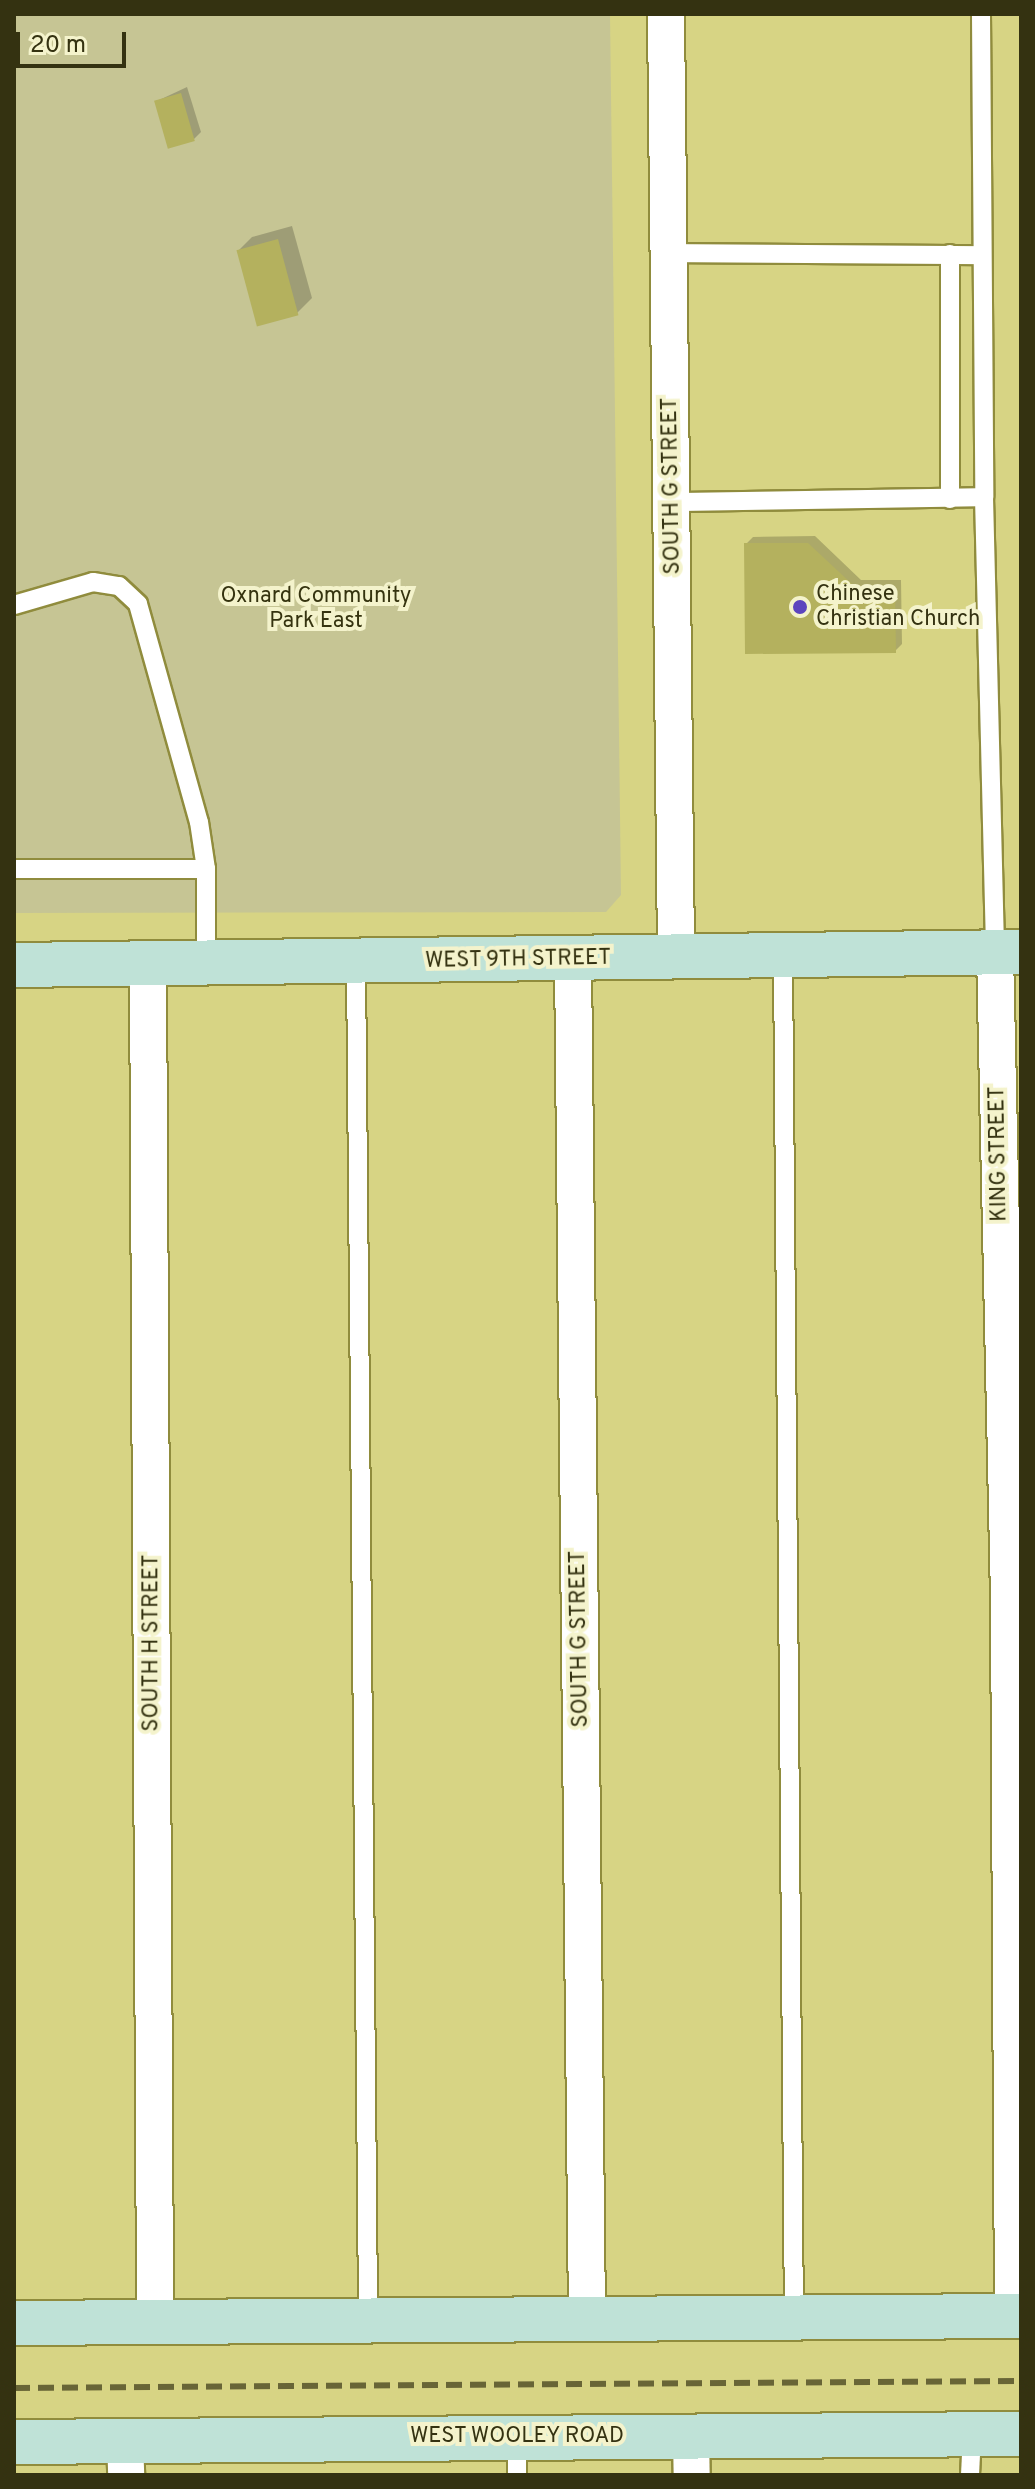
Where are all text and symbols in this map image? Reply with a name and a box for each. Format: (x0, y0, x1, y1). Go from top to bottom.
scale bar (20, 16, 130, 66)
text: 20 m (30, 31, 86, 61)
street label: SOUTH G STREET (657, 397, 687, 575)
place label: Chinese Christian Church (816, 581, 980, 632)
park label: Oxnard Community Park East (221, 583, 411, 634)
marker: Chinese Christian Church (791, 598, 809, 616)
street label: WEST 9TH STREET (424, 945, 612, 975)
street label: KING STREET (985, 1086, 1013, 1222)
street label: SOUTH G STREET (565, 1550, 595, 1728)
street label: SOUTH H STREET (139, 1554, 165, 1732)
street label: WEST WOOLEY ROAD (409, 2424, 625, 2450)

